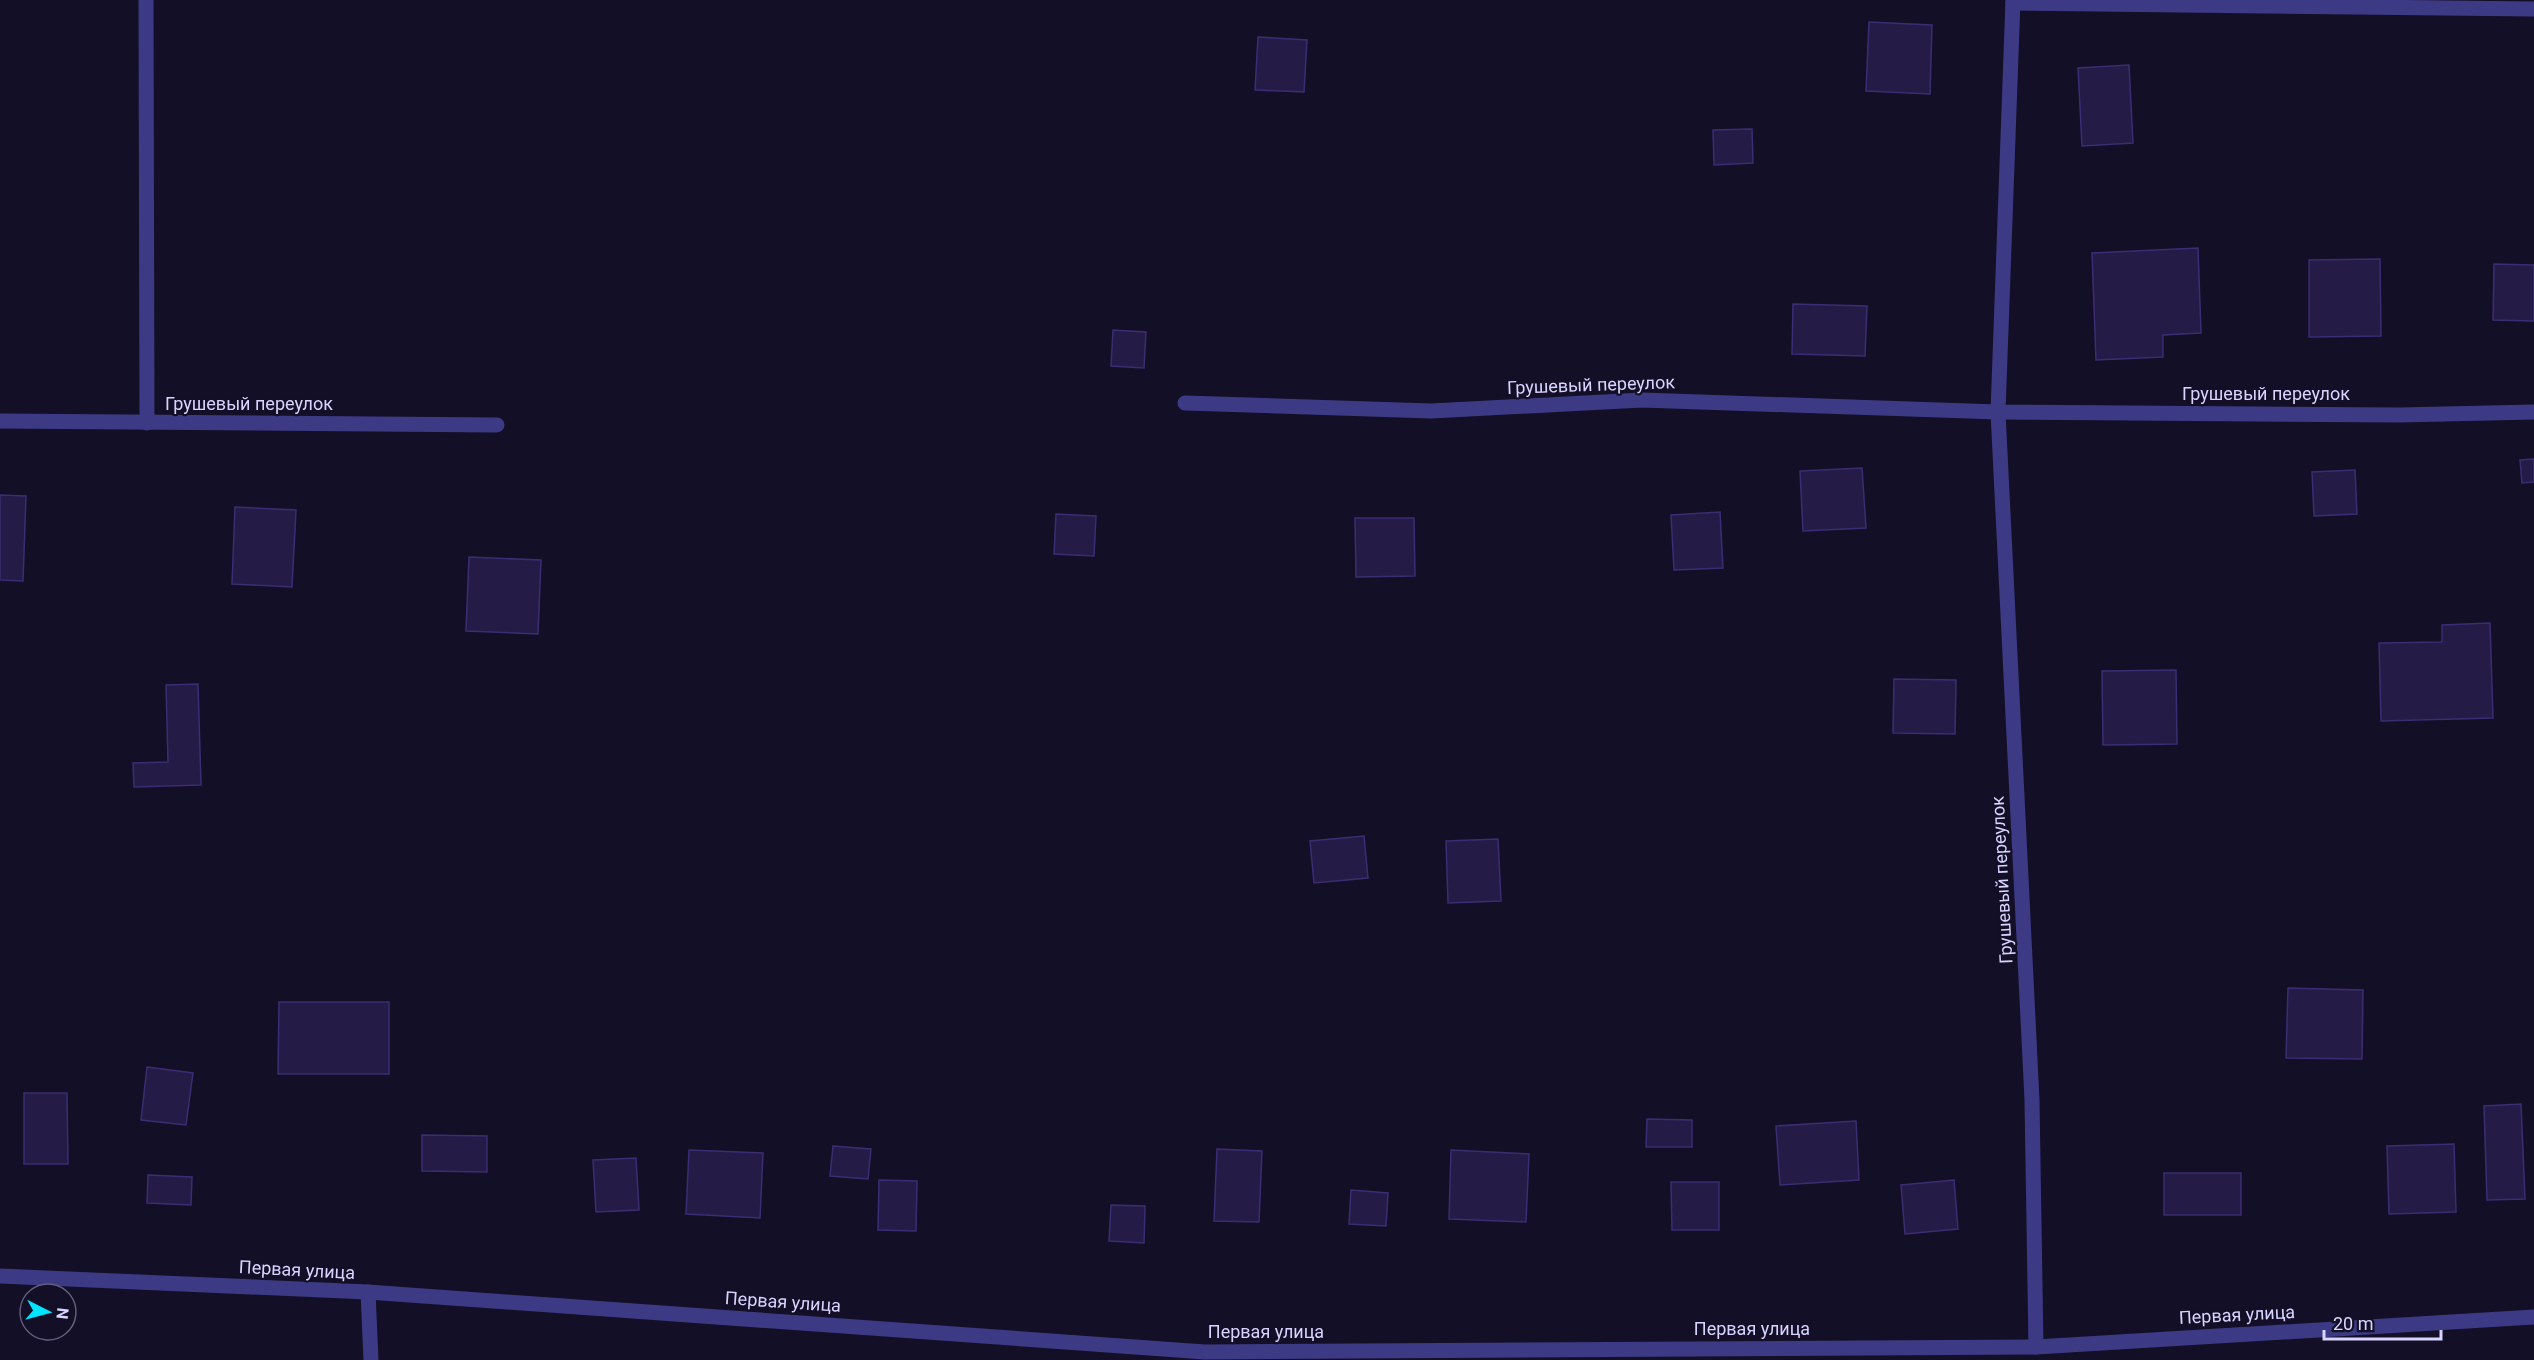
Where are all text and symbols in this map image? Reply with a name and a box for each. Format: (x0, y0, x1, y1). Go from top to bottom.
street label: Грушевый переулок (1507, 371, 1676, 398)
street label: Грушевый переулок (2182, 383, 2350, 404)
street label: Грушевый переулок (165, 393, 333, 414)
street label: Грушевый переулок (1987, 795, 2016, 964)
street label: Первая улица (238, 1256, 356, 1283)
north arrow (18, 1282, 78, 1342)
street label: Первая улица (724, 1287, 842, 1316)
street label: Первая улица (2178, 1301, 2296, 1328)
scale bar (2324, 1303, 2441, 1341)
text: N (52, 1307, 72, 1320)
text: 20 m (2333, 1313, 2373, 1334)
street label: Первая улица (1694, 1318, 1810, 1339)
street label: Первая улица (1208, 1321, 1324, 1342)

